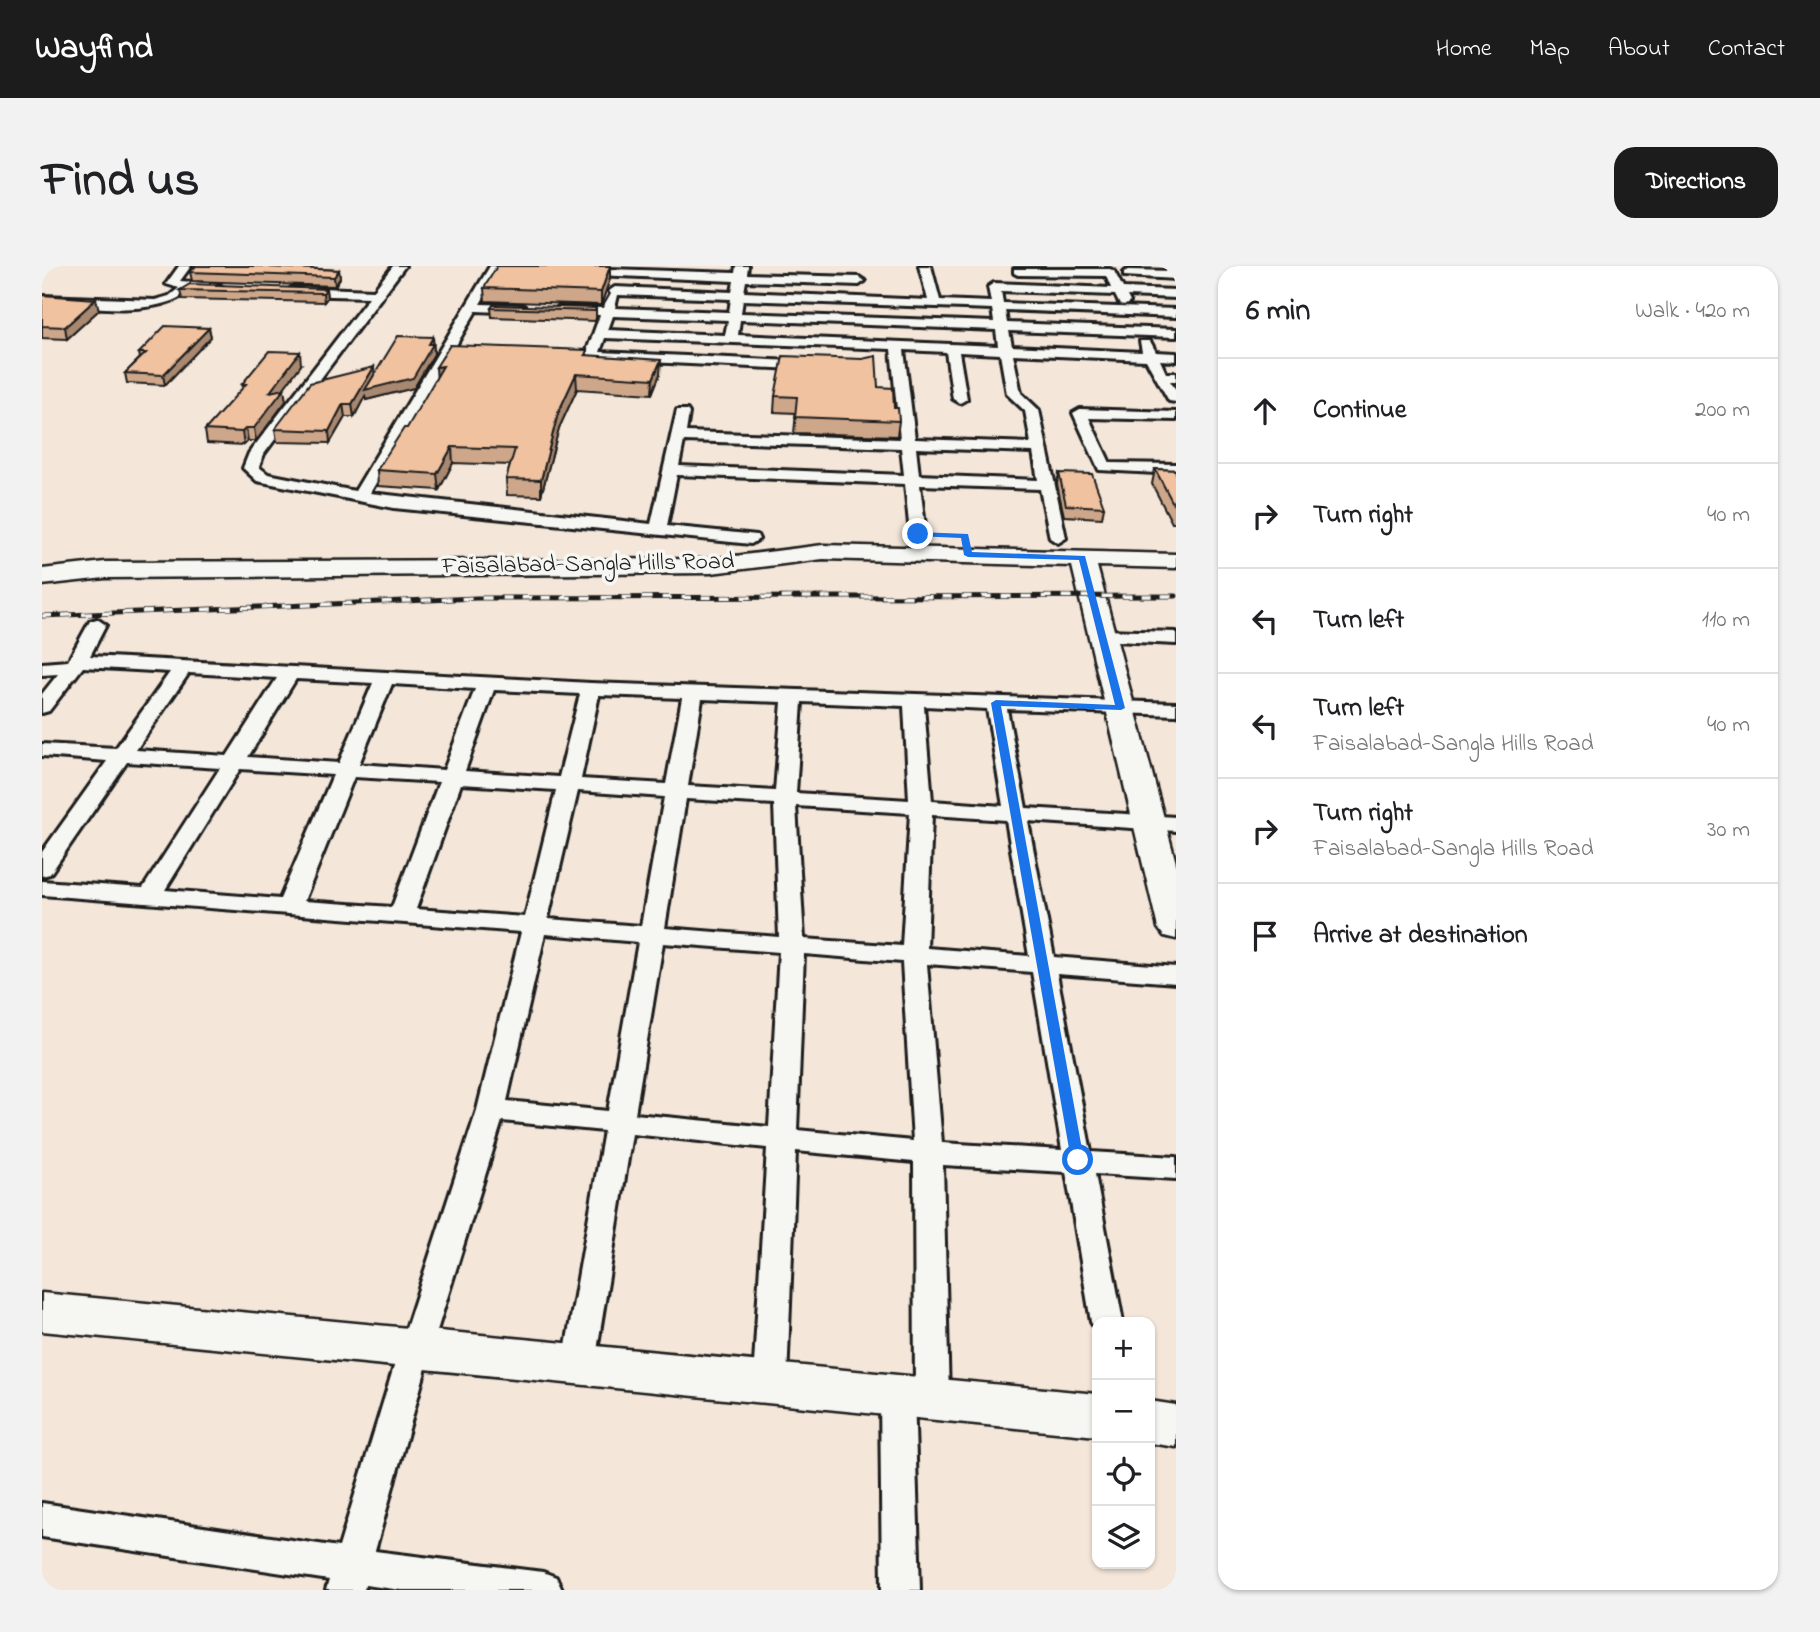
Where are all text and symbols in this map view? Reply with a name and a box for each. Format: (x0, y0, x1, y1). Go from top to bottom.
text: Wayfind (35, 25, 153, 73)
text: Home (1436, 32, 1492, 67)
text: Map (1530, 32, 1570, 67)
text: About (1608, 32, 1670, 67)
text: Contact (1708, 32, 1785, 67)
text: Find us (42, 146, 199, 218)
button: Directions (1614, 147, 1778, 218)
text: 6 min (1246, 290, 1310, 334)
text: Walk · 420 m (1635, 295, 1750, 328)
icon: ahead (1246, 392, 1284, 430)
text: Continue (1313, 392, 1406, 430)
text: 200 m (1695, 394, 1750, 427)
icon: right (1246, 497, 1284, 535)
text: Turn right (1313, 497, 1413, 535)
text: 40 m (1707, 499, 1750, 532)
route end (902, 518, 933, 549)
street label: Faisalabad-Sangla Hills Road (440, 545, 735, 585)
icon: left (1246, 602, 1284, 640)
text: Turn left (1313, 602, 1404, 640)
text: 110 m (1702, 604, 1750, 637)
text: Turn left (1313, 690, 1404, 728)
icon: left (1246, 707, 1284, 745)
text: 40 m (1707, 709, 1750, 742)
text: Faisalabad-Sangla Hills Road (1313, 728, 1594, 761)
text: Turn right (1313, 795, 1413, 833)
icon: right (1246, 812, 1284, 850)
text: 30 m (1707, 814, 1750, 847)
text: Faisalabad-Sangla Hills Road (1313, 833, 1594, 866)
icon: arrive (1246, 917, 1284, 955)
text: Arrive at destination (1313, 917, 1528, 955)
route start (1062, 1144, 1093, 1175)
map controls (1092, 1317, 1155, 1569)
button: + (1092, 1317, 1155, 1380)
button: − (1092, 1380, 1155, 1443)
button: locate (1092, 1443, 1155, 1506)
button: layers (1092, 1506, 1155, 1569)

